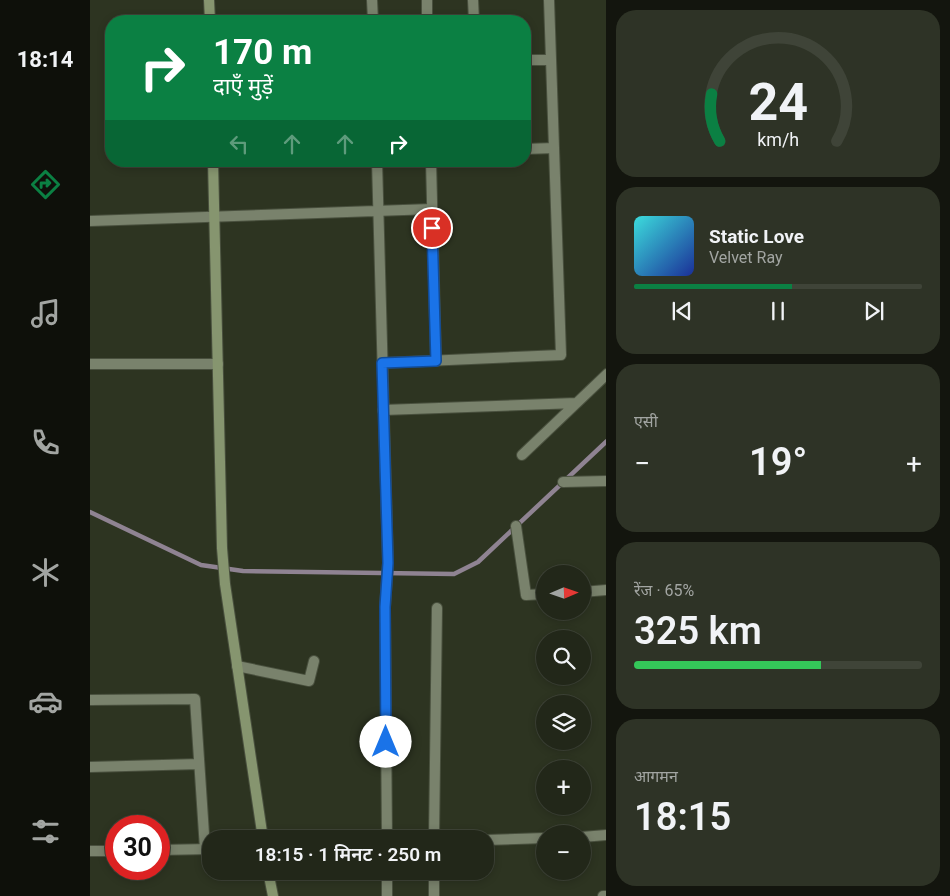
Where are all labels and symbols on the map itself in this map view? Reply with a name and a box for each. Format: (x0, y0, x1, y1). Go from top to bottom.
pin (411, 207, 453, 249)
north arrow (536, 565, 591, 620)
position arrow (359, 715, 411, 767)
speed limit sign: 30 (105, 815, 170, 880)

